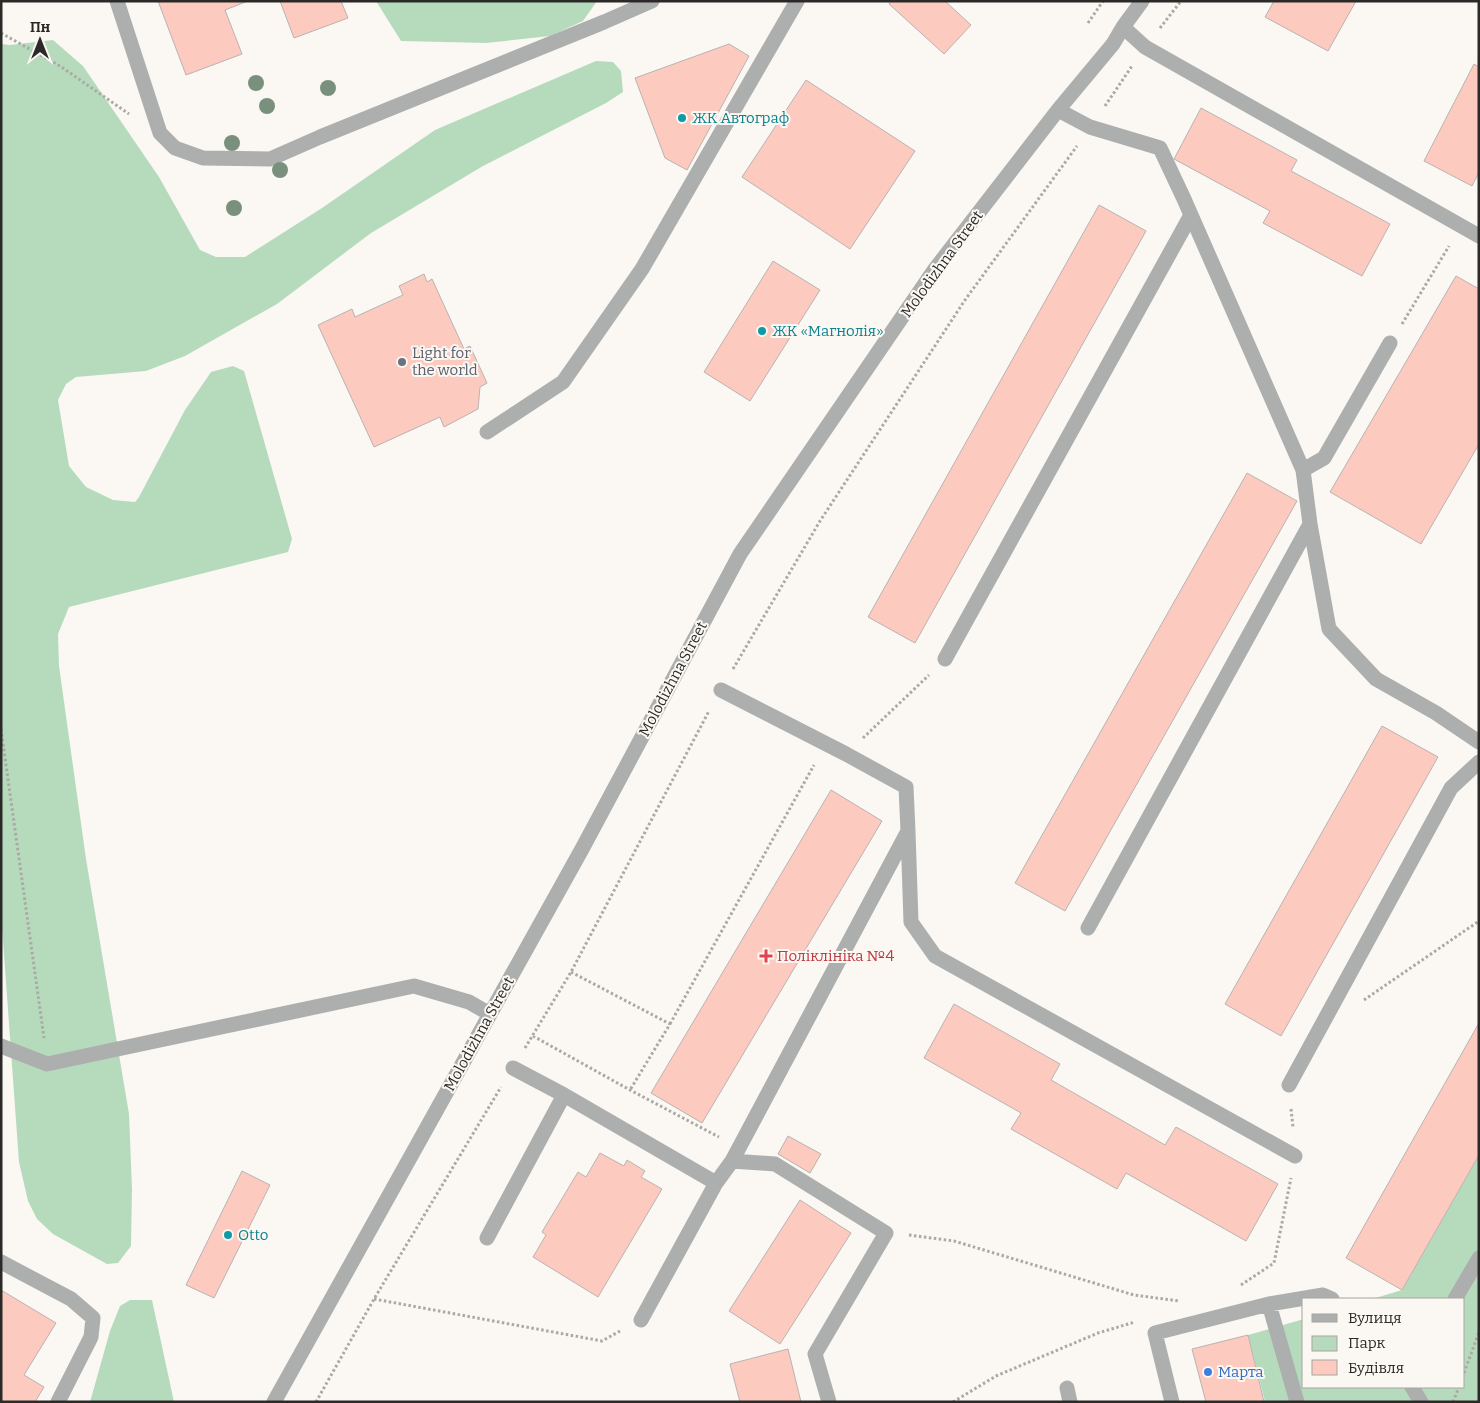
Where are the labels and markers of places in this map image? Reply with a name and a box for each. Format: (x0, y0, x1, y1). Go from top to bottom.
place label: ЖК Автограф (692, 109, 789, 127)
marker: ЖК Автограф (676, 112, 688, 124)
place label: ЖК «Магнолія» (772, 322, 884, 340)
marker: ЖК «Магнолія» (756, 325, 768, 337)
place label: Light for the world (412, 344, 478, 379)
marker: Light for the world (396, 356, 408, 368)
place label: Поліклініка №4 (777, 947, 894, 965)
marker: Поліклініка №4 (759, 949, 773, 963)
place label: Otto (238, 1226, 268, 1244)
marker: Otto (222, 1229, 234, 1241)
place label: Марта (1218, 1363, 1263, 1381)
marker: Марта (1202, 1366, 1214, 1378)

